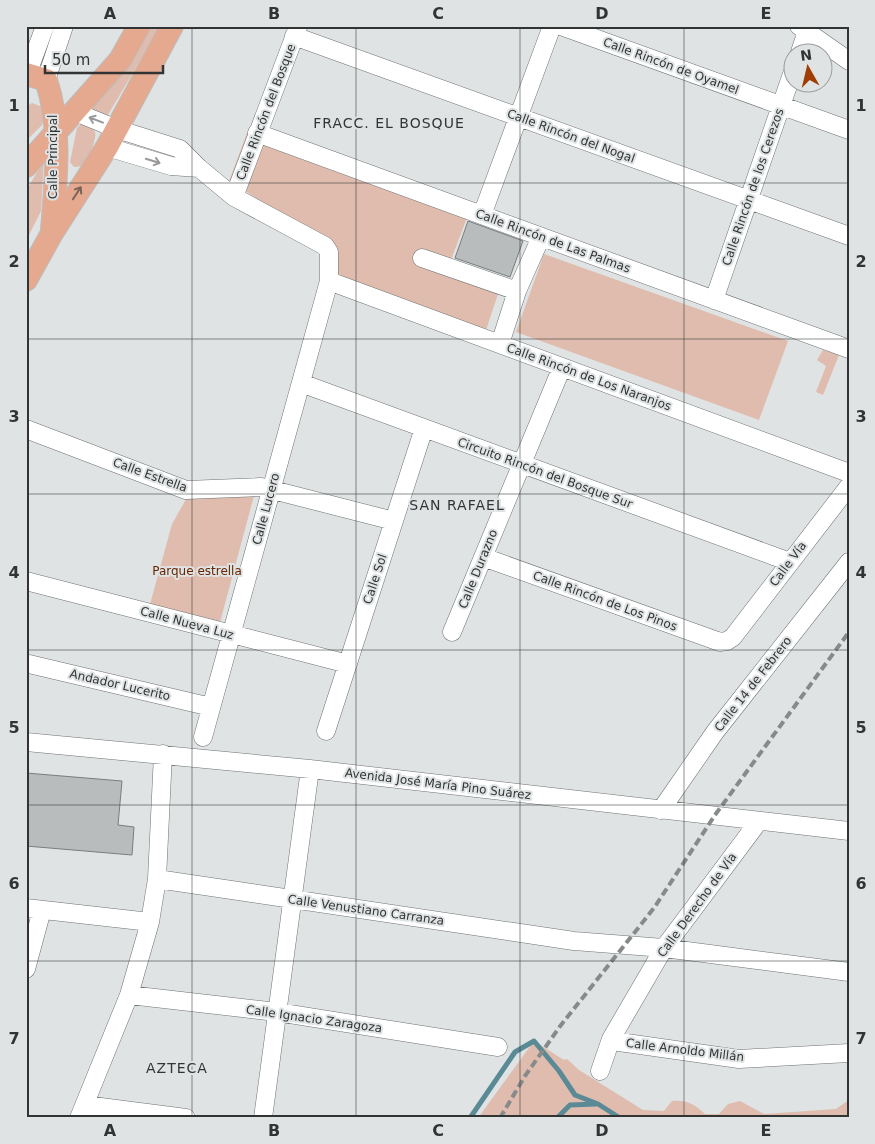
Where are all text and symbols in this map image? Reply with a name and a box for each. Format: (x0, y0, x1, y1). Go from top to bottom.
text: A (104, 4, 117, 23)
text: B (268, 4, 280, 23)
text: C (432, 4, 444, 23)
text: D (595, 4, 609, 23)
text: E (761, 4, 771, 23)
street label: Calle Rincón de Oyamel (601, 35, 741, 97)
scale bar (45, 42, 162, 74)
street label: Calle Rincón del Bosque (234, 42, 298, 182)
north arrow (782, 42, 832, 92)
text: N (799, 46, 813, 64)
text: 50 m (52, 51, 90, 69)
text: 1 (8, 96, 20, 115)
text: 1 (855, 96, 867, 115)
street label: Calle Rincón del Nogal (505, 106, 637, 166)
street label: Calle Rincón de los Cerezos (719, 106, 787, 268)
street label: Calle Principal (46, 115, 60, 199)
one-way arrow (89, 115, 104, 125)
district label: FRACC. EL BOSQUE (313, 115, 465, 131)
one-way arrow (144, 156, 160, 166)
one-way arrow (73, 186, 83, 200)
street label: Calle Rincón de Las Palmas (474, 206, 632, 276)
text: 2 (8, 252, 20, 271)
text: 2 (855, 252, 867, 271)
street label: Calle Rincón de Los Naranjos (505, 341, 673, 413)
text: 3 (8, 407, 20, 426)
text: 3 (855, 407, 867, 426)
street label: Circuito Rincón del Bosque Sur (456, 435, 634, 511)
street label: Calle Estrella (111, 455, 189, 495)
street label: Calle Lucero (250, 472, 282, 546)
district label: SAN RAFAEL (409, 497, 505, 513)
street label: Calle Durazno (456, 527, 500, 611)
street label: Calle Vía (767, 539, 809, 589)
street label: Calle Sol (360, 552, 390, 606)
text: 4 (8, 563, 20, 582)
text: 4 (855, 563, 867, 582)
park label: Parque estrella (152, 564, 242, 578)
street label: Calle Rincón de Los Pinos (531, 568, 679, 634)
street label: Calle Nueva Luz (139, 604, 235, 642)
street label: Calle 14 de Febrero (712, 634, 794, 734)
street label: Andador Lucerito (68, 667, 172, 703)
text: 5 (8, 718, 20, 737)
text: 5 (855, 718, 867, 737)
street label: Avenida José María Pino Suárez (344, 766, 532, 802)
street label: Calle Derecho de Vía (654, 850, 740, 960)
text: 6 (8, 874, 20, 893)
text: 6 (855, 874, 867, 893)
street label: Calle Venustiano Carranza (287, 892, 445, 928)
street label: Calle Ignacio Zaragoza (245, 1003, 383, 1035)
text: 7 (8, 1029, 20, 1048)
text: 7 (855, 1029, 867, 1048)
street label: Calle Arnoldo Millán (625, 1036, 745, 1064)
district label: AZTECA (146, 1060, 208, 1076)
text: A (104, 1121, 117, 1140)
text: B (268, 1121, 280, 1140)
text: C (432, 1121, 444, 1140)
text: D (595, 1121, 609, 1140)
text: E (761, 1121, 771, 1140)

